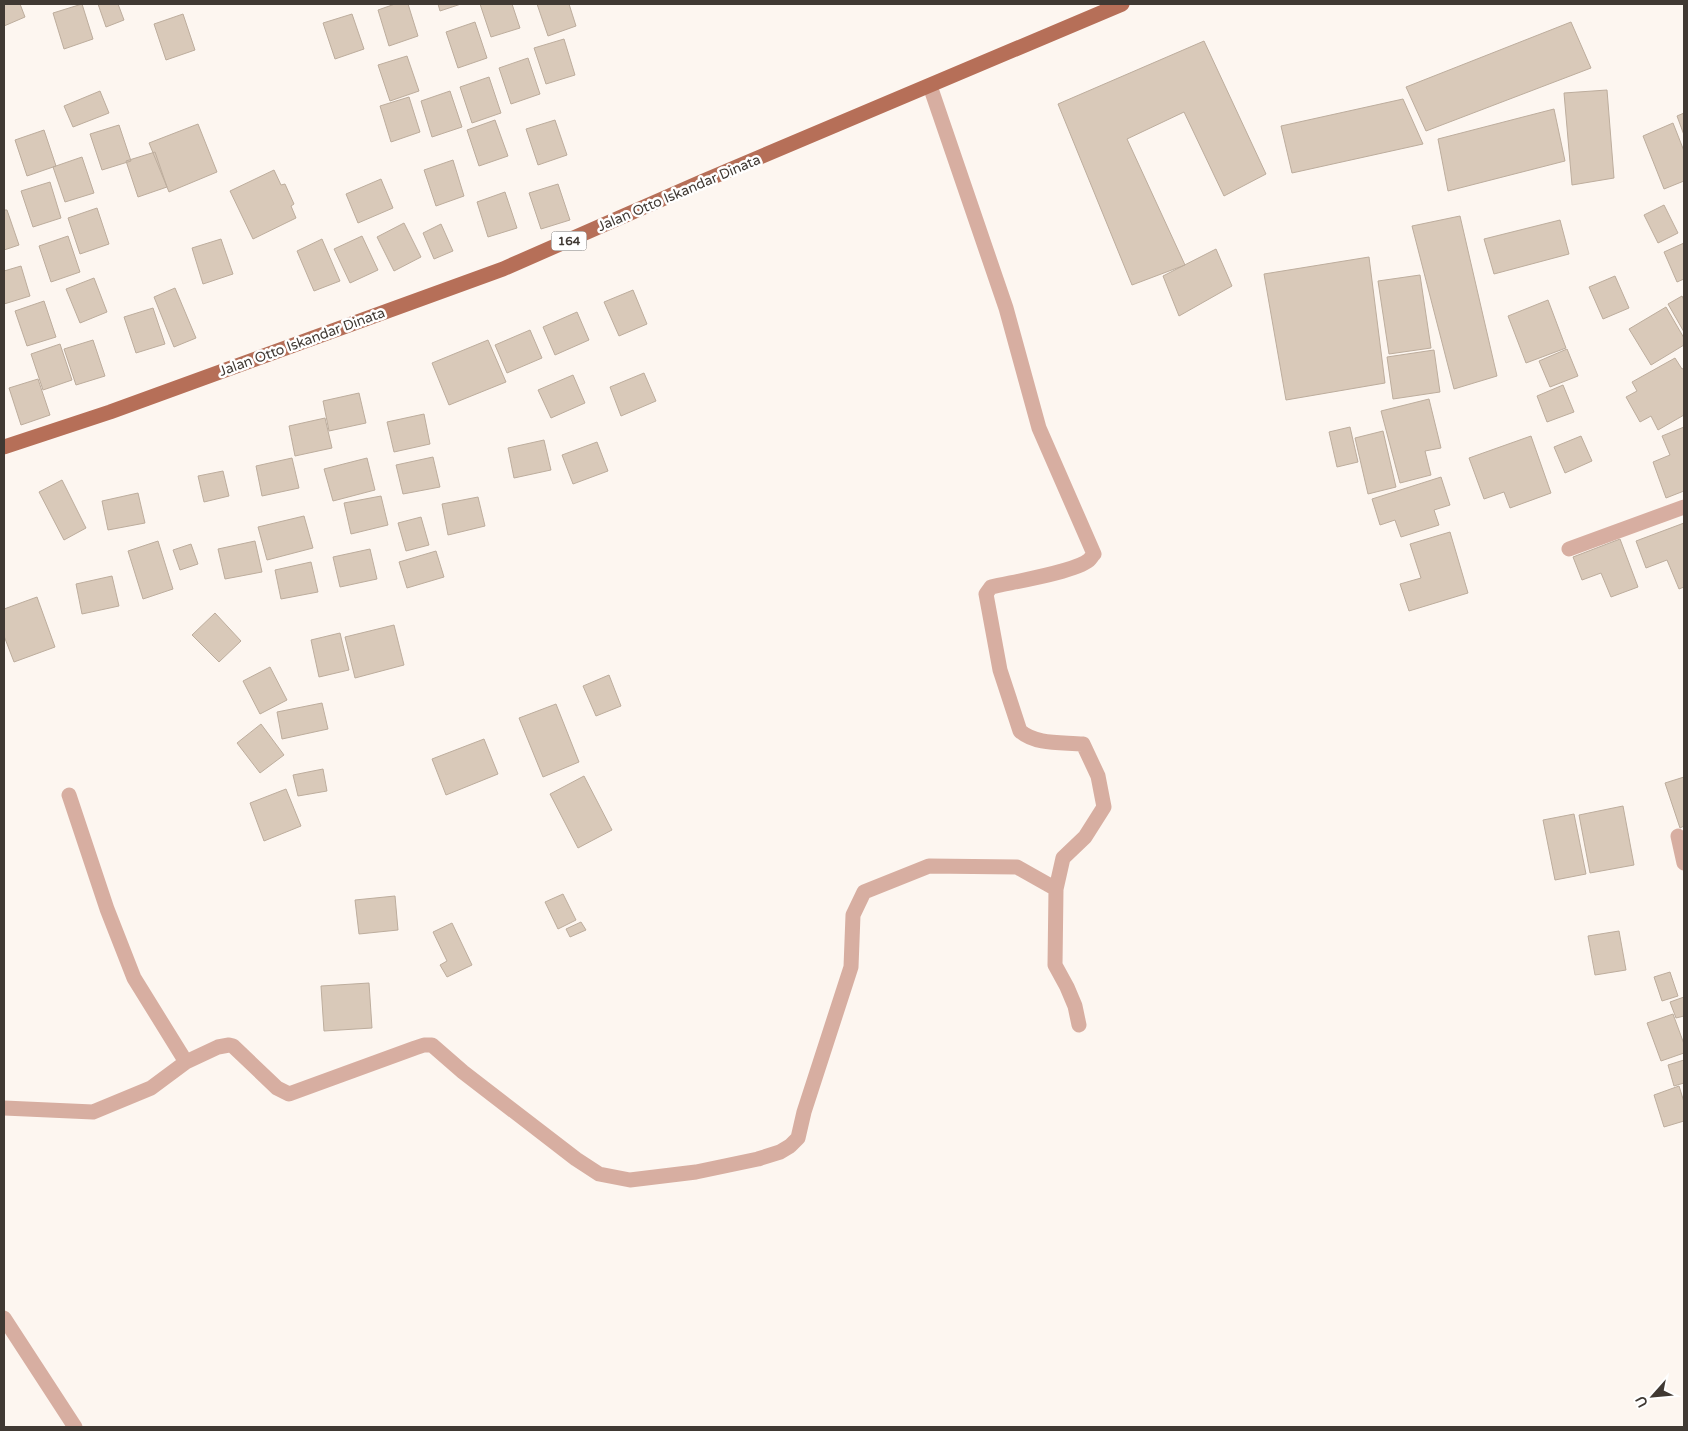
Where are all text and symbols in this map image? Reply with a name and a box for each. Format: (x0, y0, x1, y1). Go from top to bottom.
street label: Jalan Otto Iskandar Dinata (595, 151, 763, 235)
road number: 164 (552, 232, 586, 250)
street label: Jalan Otto Iskandar Dinata (217, 304, 387, 380)
north arrow (1628, 1371, 1678, 1421)
text: U (1632, 1393, 1652, 1410)

